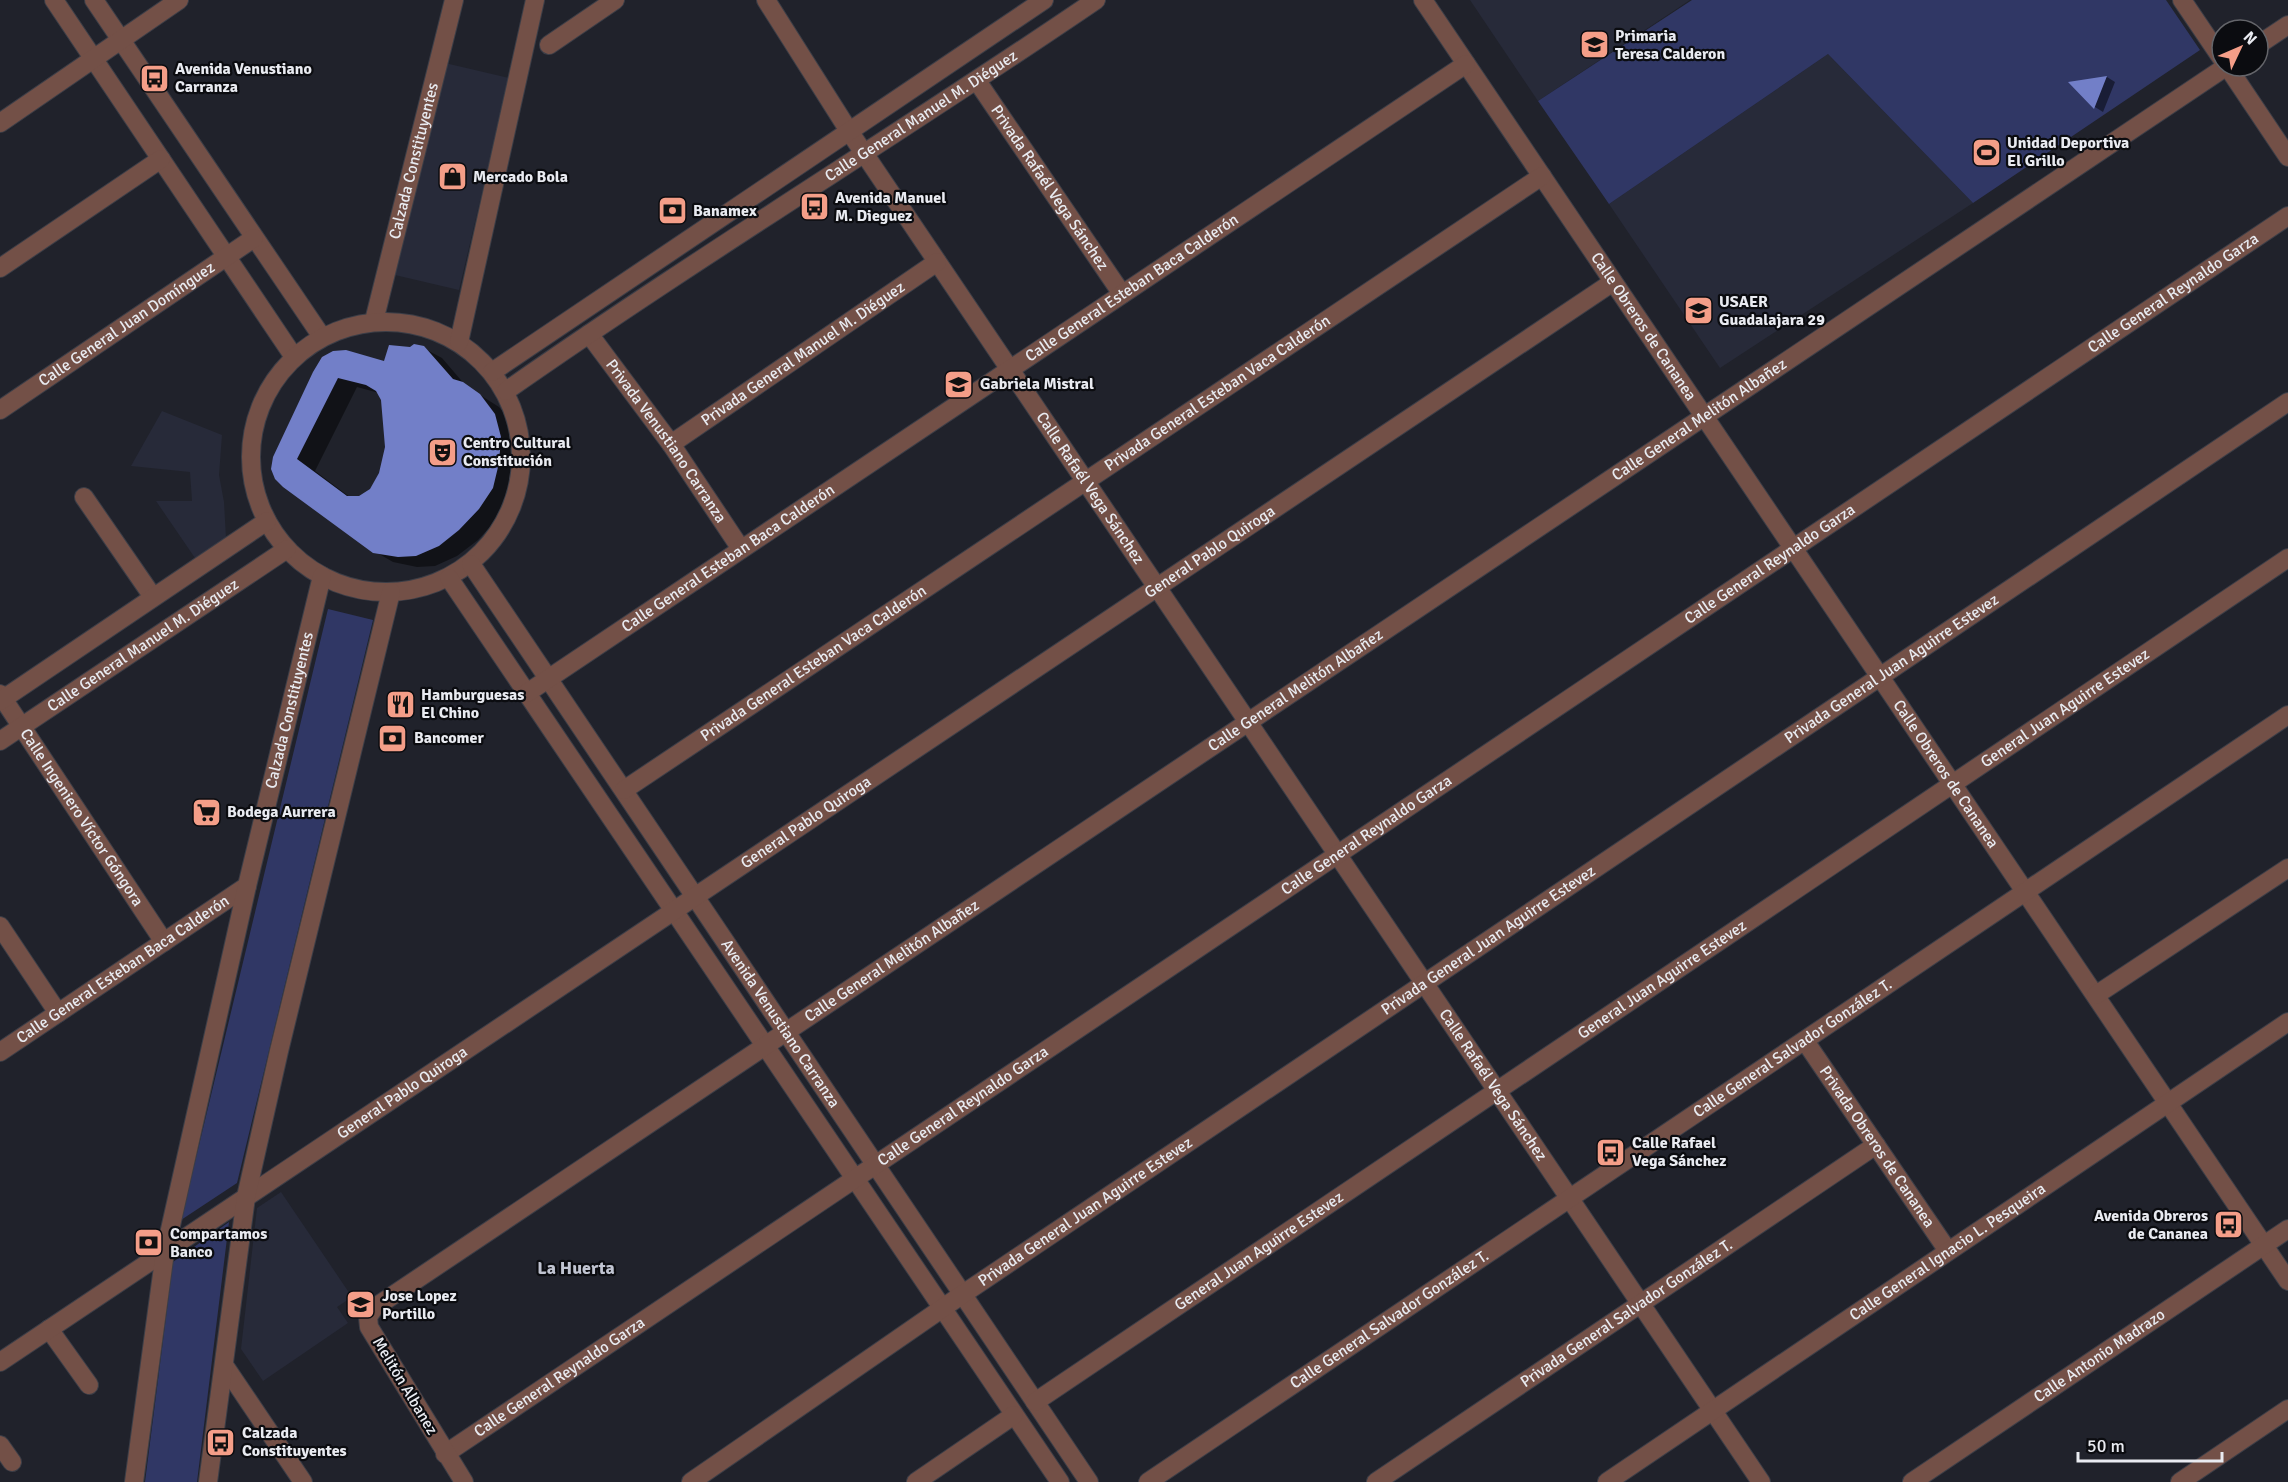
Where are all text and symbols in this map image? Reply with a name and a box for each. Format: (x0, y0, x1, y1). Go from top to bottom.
north arrow (2210, 18, 2270, 78)
place label: Primaria Teresa Calderon (1615, 26, 1725, 64)
text: N (2239, 27, 2261, 49)
school or university icon: Primaria Teresa Calderon (1578, 29, 1610, 61)
street label: Calle General Manuel M. Diéguez (821, 46, 1021, 186)
place label: Avenida Venustiano Carranza (175, 59, 312, 97)
bus stop icon: Avenida Venustiano Carranza (138, 62, 170, 94)
street label: Calzada Constituyentes (385, 81, 443, 241)
street label: Privada Rafaél Vega Sánchez (986, 101, 1113, 274)
place label: Unidad Deportiva El Grillo (2007, 133, 2129, 171)
sports icon: Unidad Deportiva El Grillo (1970, 136, 2002, 168)
shop icon: Mercado Bola (436, 161, 468, 193)
place label: Mercado Bola (473, 167, 568, 187)
place label: Avenida Manuel M. Dieguez (835, 188, 946, 226)
bus stop icon: Avenida Manuel M. Dieguez (798, 191, 830, 223)
bank icon: Banamex (656, 195, 688, 227)
place label: Banamex (693, 201, 757, 221)
street label: Calle General Esteban Baca Calderón (1021, 209, 1242, 366)
street label: Calle General Reynaldo Garza (2084, 229, 2263, 358)
street label: Calle Obreros de Cananea (1586, 248, 1701, 405)
street label: Calle General Juan Domínguez (35, 257, 219, 391)
street label: Privada General Manuel M. Diéguez (697, 277, 909, 430)
place label: USAER Guadalajara 29 (1719, 292, 1825, 330)
school or university icon: USAER Guadalajara 29 (1682, 295, 1714, 327)
street label: Privada General Esteban Vaca Calderón (1101, 310, 1334, 476)
street label: Calle General Melitón Albañez (1608, 354, 1790, 485)
street label: Privada Venustiano Carranza (601, 355, 731, 527)
school or university icon: Gabriela Mistral (943, 368, 975, 400)
place label: Gabriela Mistral (980, 374, 1094, 394)
street label: Calle Rafaél Vega Sánchez (1032, 408, 1149, 568)
place label: Centro Cultural Constitución (463, 433, 571, 471)
theatre icon: Centro Cultural Constitución (426, 436, 458, 468)
street label: Calle General Esteban Baca Calderón (618, 480, 838, 637)
street label: Calle General Reynaldo Garza (1681, 500, 1859, 629)
street label: General Pablo Quiroga (1141, 501, 1279, 603)
street label: Calle General Manuel M. Diéguez (43, 574, 242, 717)
street label: Privada General Esteban Vaca Calderón (697, 581, 930, 746)
street label: Privada General Juan Aguirre Estevez (1781, 590, 2002, 748)
street label: Calle General Melitón Albañez (1204, 625, 1387, 756)
street label: Calzada Constituyentes (261, 630, 318, 791)
street label: General Juan Aguirre Estevez (1977, 644, 2153, 772)
place label: Hamburguesas El Chino (421, 685, 524, 723)
restaurant icon: Hamburguesas El Chino (384, 688, 416, 720)
street label: Calle Obreros de Cananea (1888, 696, 2003, 852)
bank icon: Bancomer (377, 722, 409, 754)
street label: Calle Ingeniero Víctor Góngora (16, 725, 148, 910)
place label: Bancomer (414, 728, 484, 748)
street label: General Pablo Quiroga (737, 771, 875, 873)
street label: Calle General Reynaldo Garza (1277, 771, 1456, 900)
supermarket icon: Bodega Aurrera (190, 796, 222, 828)
place label: Bodega Aurrera (227, 802, 336, 822)
street label: Privada General Juan Aguirre Estevez (1377, 861, 1599, 1020)
street label: Calle General Esteban Baca Calderón (13, 891, 233, 1048)
street label: Calle General Melitón Albañez (801, 895, 983, 1027)
street label: General Juan Aguirre Estevez (1574, 916, 1750, 1044)
street label: Avenida Venustiano Carranza (717, 935, 844, 1112)
street label: Calle General Salvador González T. (1689, 974, 1896, 1122)
street label: Calle Rafaél Vega Sánchez (1434, 1005, 1551, 1165)
street label: General Pablo Quiroga (333, 1042, 471, 1144)
street label: Calle General Reynaldo Garza (874, 1042, 1052, 1171)
street label: Privada Obreros de Cananea (1815, 1062, 1939, 1231)
street label: Privada General Juan Aguirre Estevez (974, 1132, 1196, 1291)
place label: Calle Rafael Vega Sánchez (1632, 1133, 1726, 1171)
bus stop icon: Calle Rafael Vega Sánchez (1595, 1136, 1627, 1168)
street label: Calle General Ignacio L. Pesqueira (1846, 1179, 2049, 1325)
street label: General Juan Aguirre Estevez (1171, 1187, 1347, 1315)
place label: Avenida Obreros de Cananea (2094, 1206, 2208, 1244)
bus stop icon: Avenida Obreros de Cananea (2213, 1209, 2245, 1241)
place label: Compartamos Banco (170, 1224, 267, 1262)
bank icon: Compartamos Banco (133, 1227, 165, 1259)
street label: Privada General Salvador González T. (1517, 1235, 1736, 1392)
street label: Calle General Salvador González T. (1286, 1246, 1493, 1394)
district label: La Huerta (537, 1257, 615, 1279)
place label: Jose Lopez Portillo (382, 1286, 457, 1324)
school or university icon: Jose Lopez Portillo (345, 1289, 377, 1321)
street label: Calle Antonio Madrazo (2030, 1304, 2169, 1407)
street label: Calle General Reynaldo Garza (470, 1313, 649, 1442)
street label: Melitón Albanez (368, 1333, 442, 1439)
place label: Calzada Constituyentes (242, 1423, 347, 1461)
scale bar (2078, 1425, 2222, 1463)
bus stop icon: Calzada Constituyentes (205, 1426, 237, 1458)
text: 50 m (2087, 1435, 2125, 1457)

